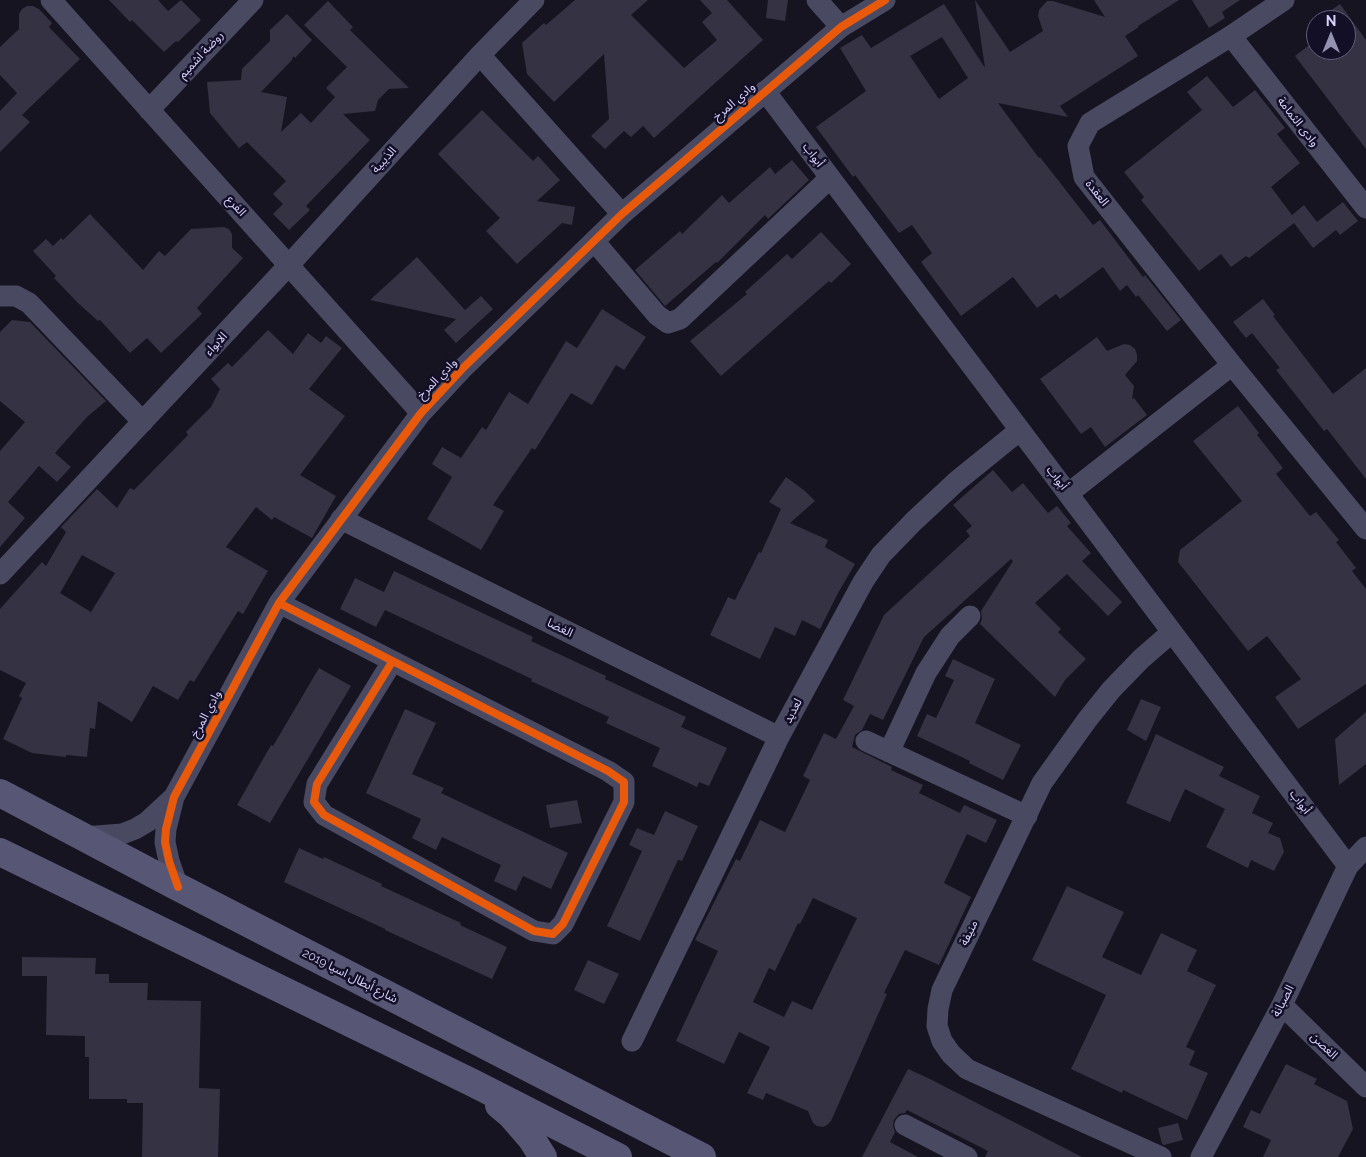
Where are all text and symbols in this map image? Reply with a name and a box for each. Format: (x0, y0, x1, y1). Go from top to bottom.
north arrow (1306, 10, 1356, 60)
text: N (1326, 13, 1336, 29)
street label: روضة اشميم (175, 28, 227, 82)
street label: وادي المرخ (710, 80, 758, 124)
street label: وادى الثمامة (1274, 94, 1322, 150)
street label: أبواب (799, 140, 827, 170)
street label: الذيبية (368, 144, 400, 176)
street label: العقدة (1082, 177, 1112, 209)
street label: الفرع (223, 193, 249, 219)
street label: الابواء (202, 329, 230, 359)
street label: وادي المرخ (414, 355, 460, 403)
street label: أبواب (1043, 463, 1071, 493)
street label: الغضا (545, 616, 575, 640)
street label: وادي المرخ (188, 688, 224, 740)
street label: لعديد (781, 696, 805, 726)
street label: أبواب (1286, 787, 1314, 817)
street label: منيفة (957, 918, 981, 948)
street label: شارع أبطال اسيا 2019 (300, 946, 400, 1006)
street label: الصبانة (1269, 983, 1297, 1019)
street label: الغصن (1307, 1030, 1341, 1062)

